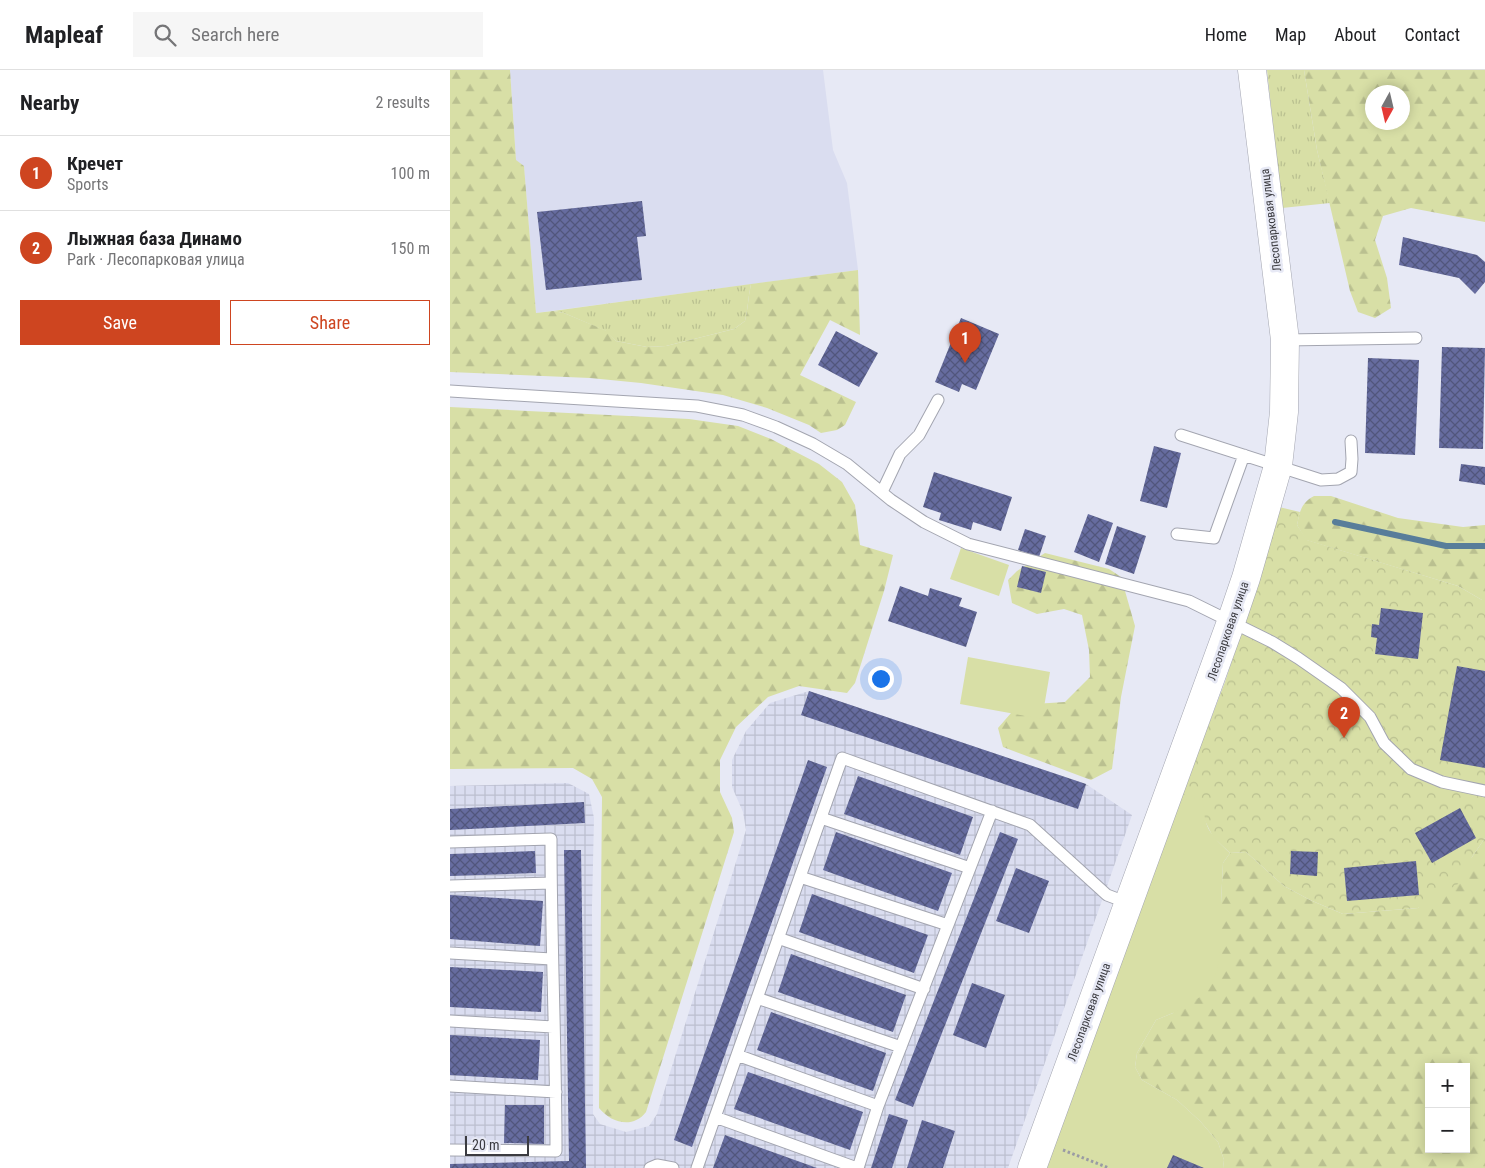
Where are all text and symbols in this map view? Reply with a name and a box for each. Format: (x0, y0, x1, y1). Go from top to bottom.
search box (133, 12, 483, 57)
text: Mapleaf (25, 21, 103, 49)
icon: search (151, 21, 179, 49)
text: Search here (191, 23, 279, 46)
text: Home (1205, 24, 1247, 45)
text: Map (1275, 24, 1306, 45)
text: About (1334, 24, 1376, 45)
text: Contact (1404, 24, 1460, 45)
north arrow (1365, 85, 1410, 130)
text: Nearby (20, 91, 79, 115)
text: 2 results (375, 93, 430, 112)
text: Кречет (67, 152, 123, 175)
text: 1 (32, 164, 40, 183)
text: 100 m (391, 164, 430, 183)
street label: Лесопарковая улица (1258, 168, 1284, 272)
text: Sports (67, 175, 109, 194)
text: Лыжная база Динамо (67, 227, 242, 250)
text: 2 (32, 239, 40, 258)
text: 150 m (391, 239, 430, 258)
text: Park · Лесопарковая улица (67, 250, 245, 269)
button: Save (20, 300, 220, 345)
button: Share (230, 300, 430, 345)
pin: 1 (949, 322, 981, 363)
street label: Лесопарковая улица (1205, 580, 1252, 682)
your location (868, 666, 894, 692)
pin: 2 (1328, 697, 1360, 738)
street label: Лесопарковая улица (1065, 961, 1113, 1063)
map controls (1425, 1063, 1470, 1153)
button: + (1425, 1063, 1470, 1108)
button: − (1425, 1108, 1470, 1153)
scale bar (465, 1133, 529, 1156)
text: 20 m (472, 1137, 500, 1153)

